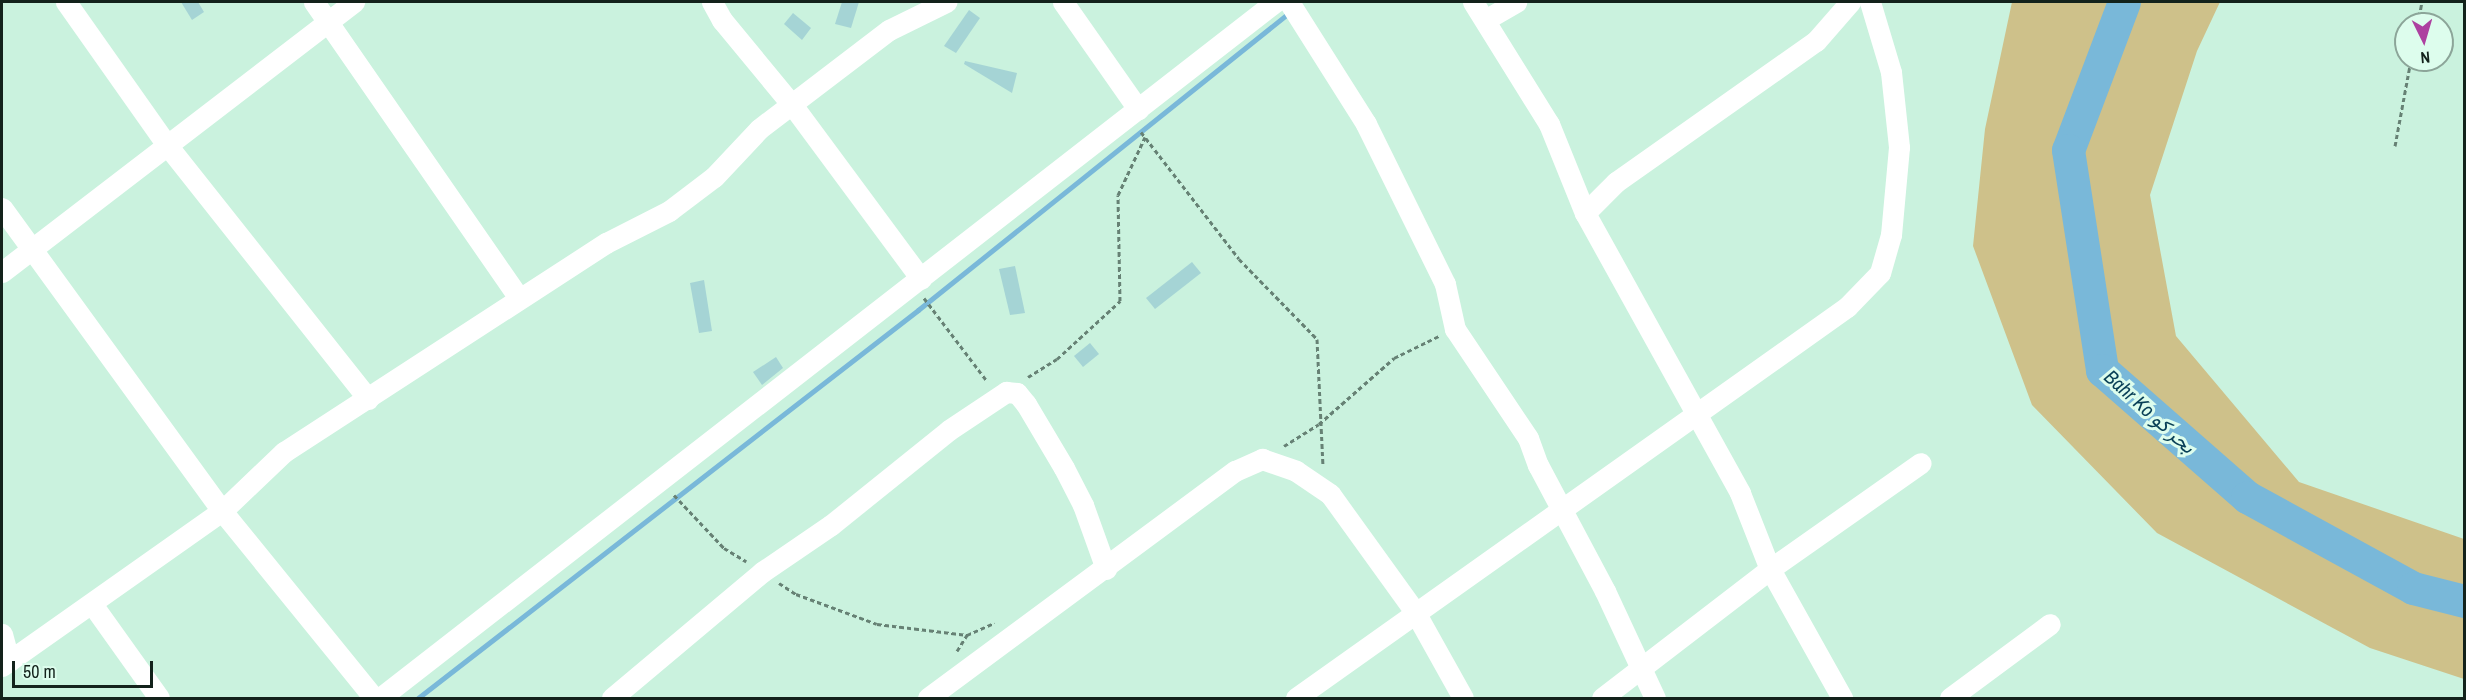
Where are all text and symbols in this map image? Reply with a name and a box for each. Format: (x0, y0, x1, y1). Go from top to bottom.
north arrow (2394, 12, 2454, 72)
text: N (2420, 47, 2431, 69)
water label: Bahr Ko بحر كو (2100, 364, 2200, 458)
scale bar (15, 649, 156, 687)
text: 50 m (23, 659, 56, 684)

